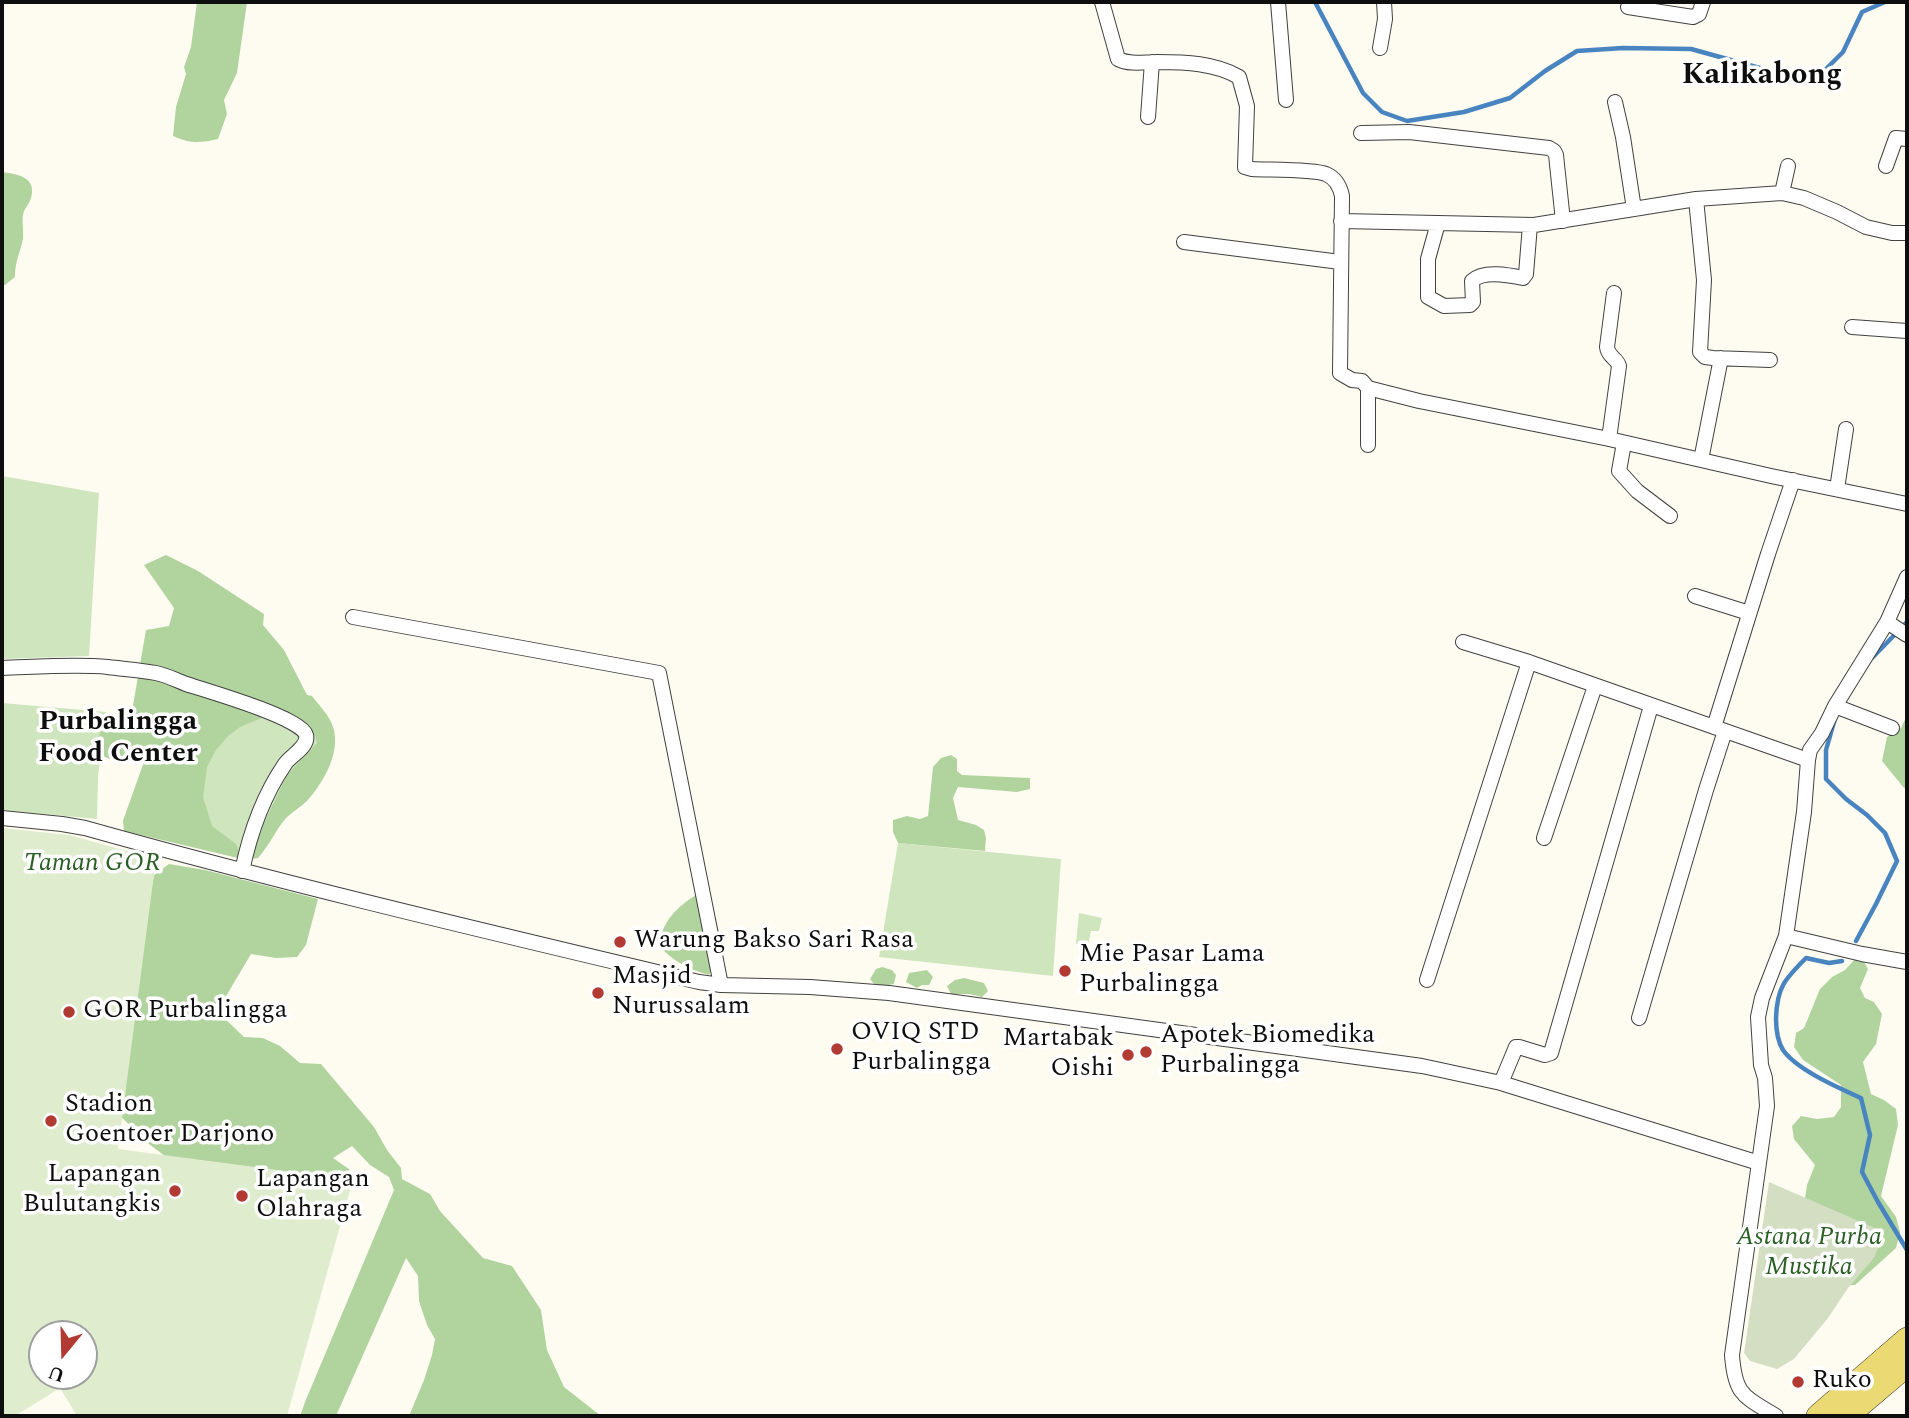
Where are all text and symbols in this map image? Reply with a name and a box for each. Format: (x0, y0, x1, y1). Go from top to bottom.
district label: Kalikabong (1682, 59, 1842, 95)
district label: Purbalingga Food Center (38, 707, 198, 773)
park label: Taman GOR (24, 849, 160, 881)
place label: Warung Bakso Sari Rasa (634, 926, 914, 958)
marker: Warung Bakso Sari Rasa (612, 934, 628, 950)
place label: Mie Pasar Lama Purbalingga (1079, 940, 1265, 1002)
place label: Masjid Nurussalam (612, 962, 750, 1024)
marker: Mie Pasar Lama Purbalingga (1057, 963, 1073, 979)
marker: Masjid Nurussalam (590, 985, 606, 1001)
place label: GOR Purbalingga (83, 996, 288, 1028)
marker: GOR Purbalingga (61, 1004, 77, 1020)
place label: OVIQ STD Purbalingga (851, 1018, 991, 1080)
place label: Apotek Biomedika Purbalingga (1160, 1021, 1375, 1082)
place label: Martabak Oishi (1002, 1024, 1114, 1086)
marker: OVIQ STD Purbalingga (829, 1041, 845, 1057)
marker: Apotek Biomedika Purbalingga (1138, 1044, 1154, 1060)
marker: Martabak Oishi (1120, 1047, 1136, 1063)
place label: Stadion Goentoer Darjono (65, 1090, 274, 1152)
marker: Stadion Goentoer Darjono (43, 1113, 59, 1129)
place label: Lapangan Bulutangkis (23, 1160, 161, 1222)
place label: Lapangan Olahraga (256, 1165, 370, 1226)
marker: Lapangan Bulutangkis (167, 1183, 183, 1199)
marker: Lapangan Olahraga (234, 1188, 250, 1204)
park label: Astana Purba Mustika (1736, 1223, 1882, 1284)
north arrow (28, 1320, 98, 1390)
text: U (44, 1357, 69, 1390)
place label: Ruko (1812, 1366, 1872, 1398)
marker: Ruko (1790, 1374, 1806, 1390)

